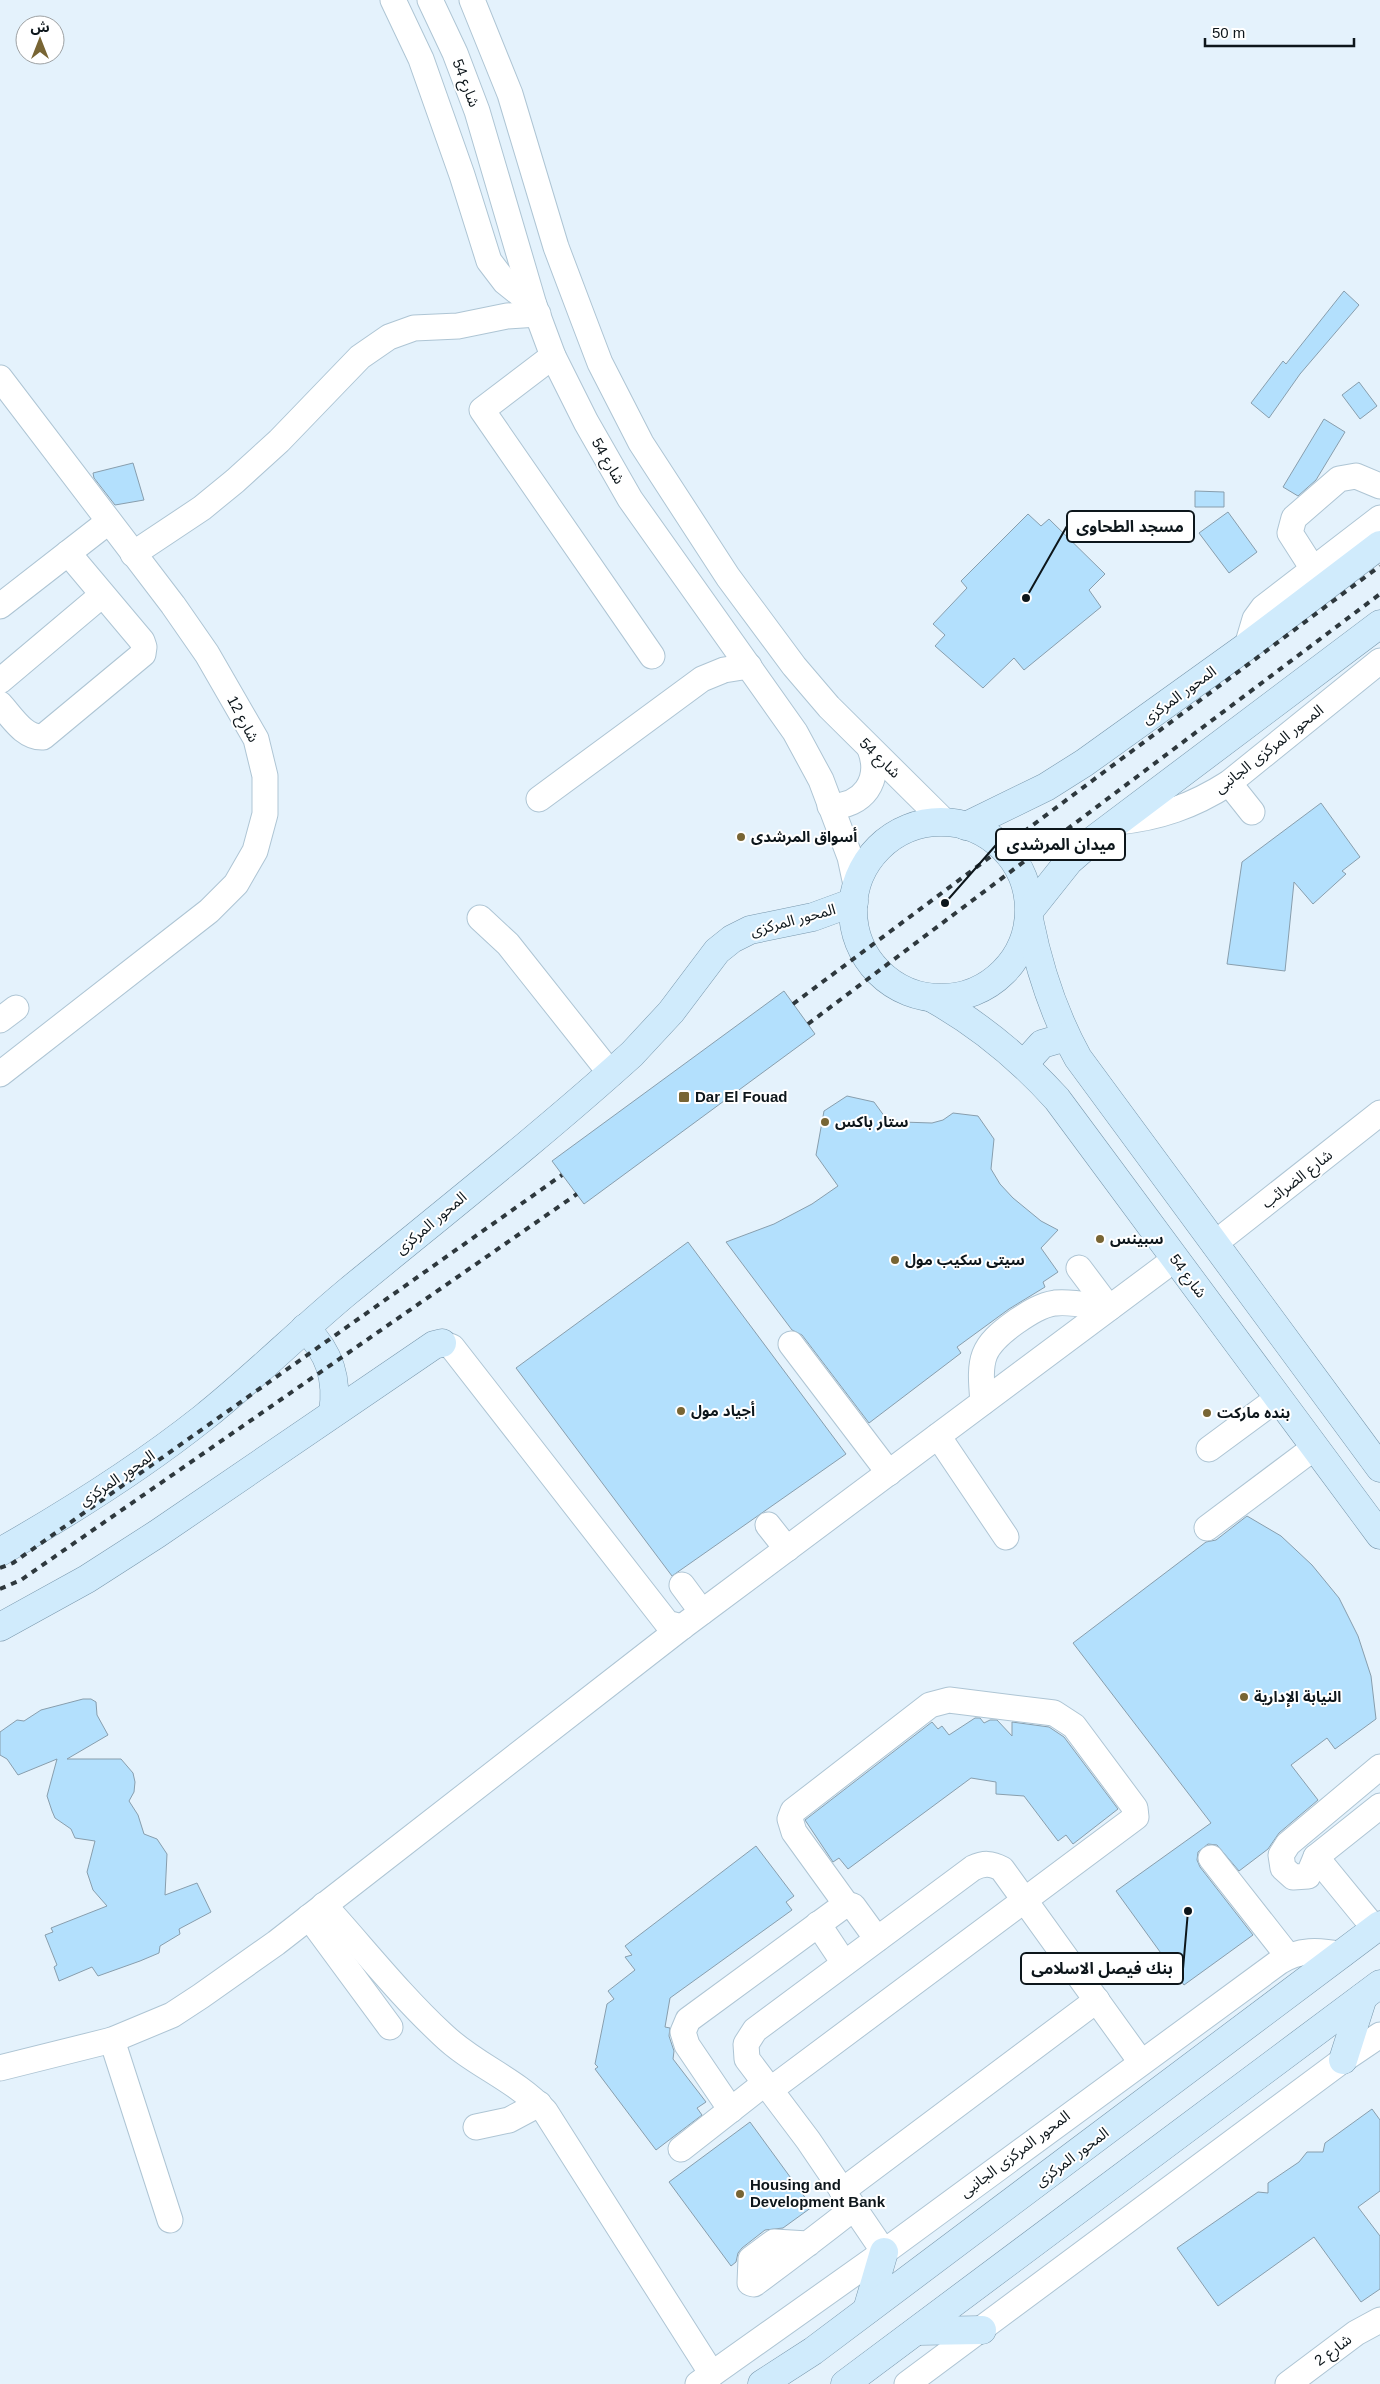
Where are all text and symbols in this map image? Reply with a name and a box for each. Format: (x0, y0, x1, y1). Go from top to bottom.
north arrow (15, 15, 65, 65)
scale bar (1205, 15, 1354, 47)
text: ش (30, 19, 50, 35)
text: 50 m (1212, 24, 1245, 41)
street label: شارع 54 (446, 56, 483, 111)
street label: شارع 54 (585, 435, 628, 489)
callout: مسجد الطحاوى (1067, 511, 1194, 542)
text: مسجد الطحاوى (1076, 518, 1184, 536)
street label: المحور المركزى (1138, 662, 1220, 728)
street label: شارع 12 (221, 693, 263, 747)
street label: المحور المركزى الجانبى (1211, 701, 1327, 797)
street label: شارع 54 (854, 734, 904, 784)
place label: أسواق المرشدى (751, 827, 857, 846)
callout: ميدان المرشدى (996, 829, 1125, 860)
marker: أسواق المرشدى (735, 831, 747, 843)
text: ميدان المرشدى (1007, 836, 1115, 854)
street label: المحور المركزى (748, 900, 838, 940)
place label: Dar El Fouad (695, 1088, 788, 1105)
marker: Dar El Fouad (677, 1090, 691, 1104)
place label: ستار باكس (835, 1113, 908, 1131)
marker: ستار باكس (819, 1116, 831, 1128)
street label: شارع الضرائب (1258, 1146, 1338, 1215)
street label: المحور المركزى (392, 1188, 470, 1258)
place label: سبينس (1110, 1230, 1164, 1248)
marker: سبينس (1094, 1233, 1106, 1245)
place label: سيتى سكيب مول (905, 1251, 1025, 1269)
street label: شارع 54 (1163, 1251, 1210, 1303)
marker: سيتى سكيب مول (889, 1254, 901, 1266)
place label: أجياد مول (691, 1401, 755, 1420)
place label: بنده ماركت (1217, 1404, 1290, 1422)
marker: أجياد مول (675, 1405, 687, 1417)
marker: بنده ماركت (1201, 1407, 1213, 1419)
street label: المحور المركزى (76, 1446, 158, 1510)
place label: النيابة الإدارية (1254, 1688, 1341, 1707)
marker: النيابة الإدارية (1238, 1691, 1250, 1703)
callout: بنك فيصل الاسلامى (1021, 1953, 1183, 1984)
text: بنك فيصل الاسلامى (1031, 1960, 1173, 1978)
street label: المحور المركزى الجانبى (956, 2107, 1074, 2201)
street label: المحور المركزى (1032, 2123, 1112, 2191)
place label: Housing and Development Bank (750, 2176, 886, 2210)
marker: Housing and Development Bank (734, 2188, 746, 2200)
street label: شارع 2 (1311, 2330, 1357, 2372)

